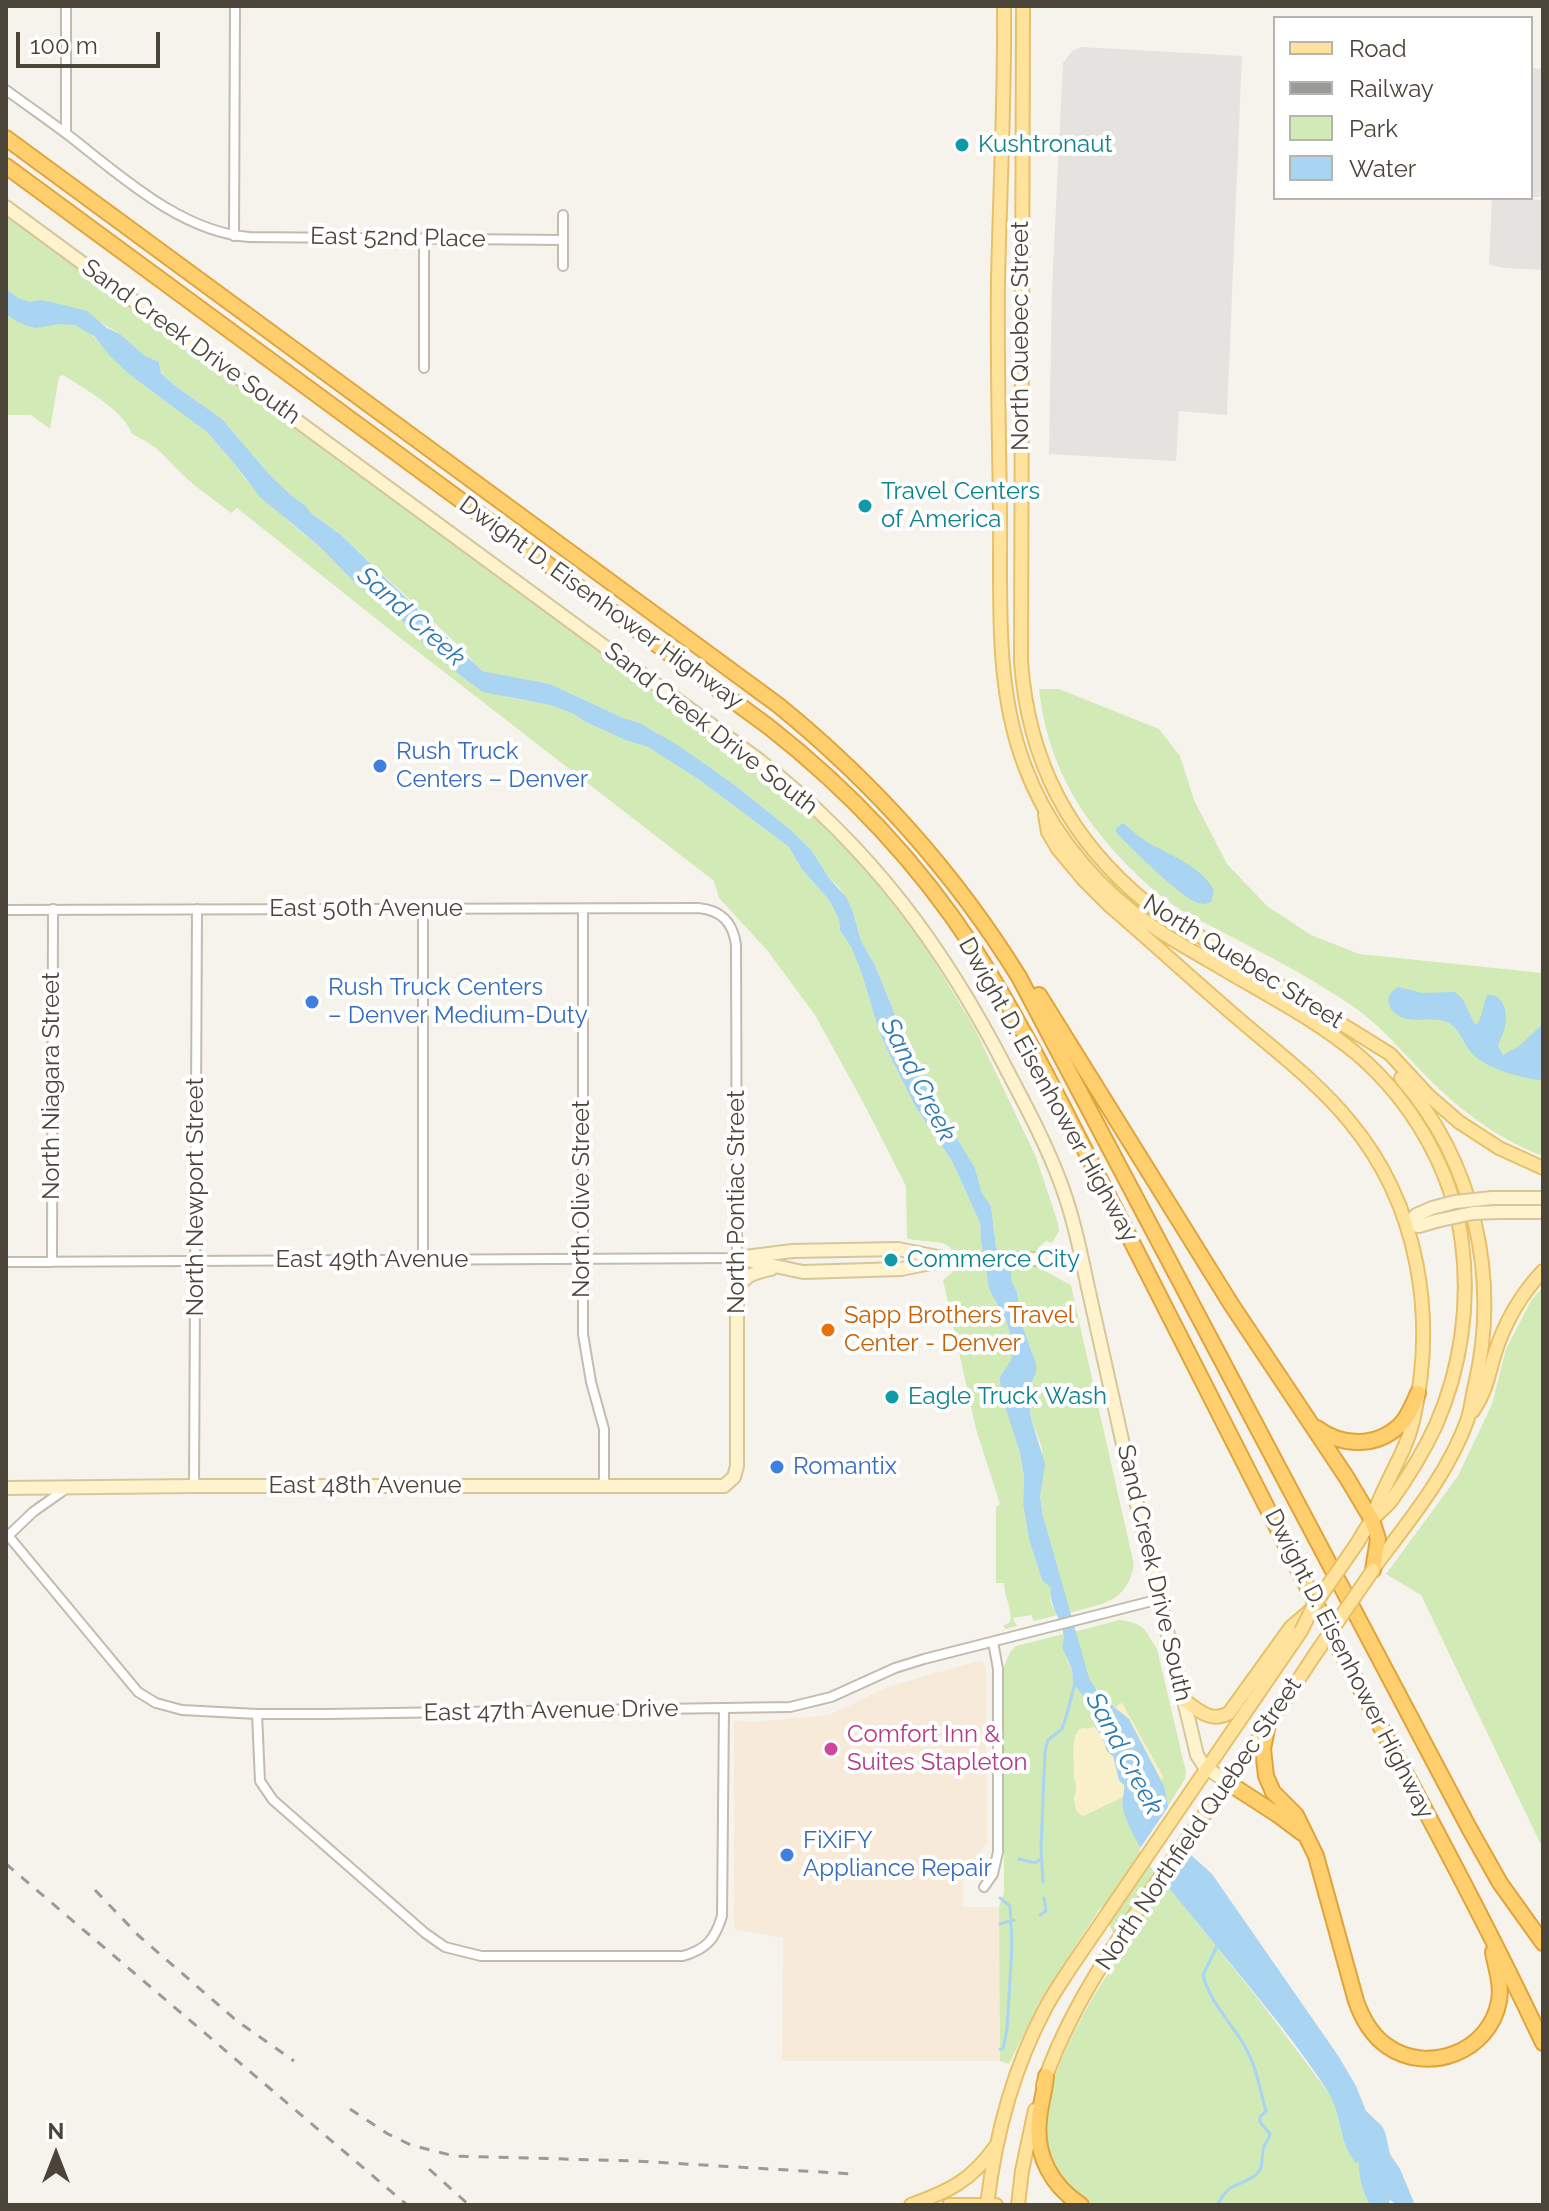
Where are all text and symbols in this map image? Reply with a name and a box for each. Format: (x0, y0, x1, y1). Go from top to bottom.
scale bar (20, 16, 164, 66)
legend (1273, 16, 1533, 200)
text: 100 m (30, 31, 98, 60)
text: Road (1349, 34, 1407, 63)
text: Railway (1349, 74, 1434, 103)
text: Park (1349, 114, 1398, 143)
place label: Kushtronaut (978, 131, 1112, 159)
marker: Kushtronaut (953, 136, 971, 154)
text: Water (1349, 154, 1416, 183)
street label: North Quebec Street (1007, 221, 1035, 451)
street label: East 52nd Place (310, 222, 486, 254)
street label: Sand Creek Drive South (76, 253, 306, 431)
place label: Travel Centers of America (881, 478, 1040, 534)
street label: Dwight D. Eisenhower Highway (454, 490, 748, 716)
marker: Travel Centers of America (856, 497, 874, 515)
water label: Sand Creek (351, 560, 471, 674)
street label: Sand Creek Drive South (599, 637, 823, 821)
place label: Rush Truck Centers – Denver (396, 738, 588, 794)
marker: Rush Truck Centers – Denver (371, 757, 389, 775)
street label: North Quebec Street (1138, 889, 1348, 1035)
street label: East 50th Avenue (269, 895, 463, 923)
street label: Dwight D. Eisenhower Highway (952, 933, 1144, 1247)
street label: North Niagara Street (38, 972, 66, 1200)
place label: Rush Truck Centers – Denver Medium-Duty (328, 974, 588, 1030)
marker: Rush Truck Centers – Denver Medium-Duty (303, 993, 321, 1011)
water label: Sand Creek (874, 1013, 962, 1147)
street label: North Newport Street (182, 1078, 210, 1316)
street label: North Pontiac Street (723, 1090, 751, 1314)
street label: North Olive Street (568, 1100, 596, 1298)
street label: East 49th Avenue (276, 1246, 468, 1274)
place label: Commerce City (907, 1246, 1080, 1274)
marker: Commerce City (882, 1251, 900, 1269)
place label: Sapp Brothers Travel Center - Denver (844, 1302, 1074, 1358)
marker: Sapp Brothers Travel Center - Denver (819, 1321, 837, 1339)
place label: Eagle Truck Wash (908, 1383, 1107, 1411)
marker: Eagle Truck Wash (883, 1388, 901, 1406)
street label: Sand Creek Drive South (1110, 1442, 1198, 1704)
place label: Romantix (793, 1453, 897, 1481)
marker: Romantix (768, 1458, 786, 1476)
street label: East 48th Avenue (268, 1472, 462, 1500)
street label: Dwight D. Eisenhower Highway (1258, 1504, 1440, 1824)
street label: North Northfield Quebec Street (1090, 1672, 1308, 1976)
water label: Sand Creek (1079, 1687, 1169, 1821)
street label: East 47th Avenue Drive (423, 1694, 679, 1728)
place label: Comfort Inn & Suites Stapleton (847, 1721, 1028, 1777)
marker: Comfort Inn & Suites Stapleton (822, 1740, 840, 1758)
place label: FiXiFY Appliance Repair (803, 1827, 992, 1883)
marker: FiXiFY Appliance Repair (778, 1846, 796, 1864)
north arrow (16, 2115, 96, 2195)
text: N (48, 2118, 64, 2144)

